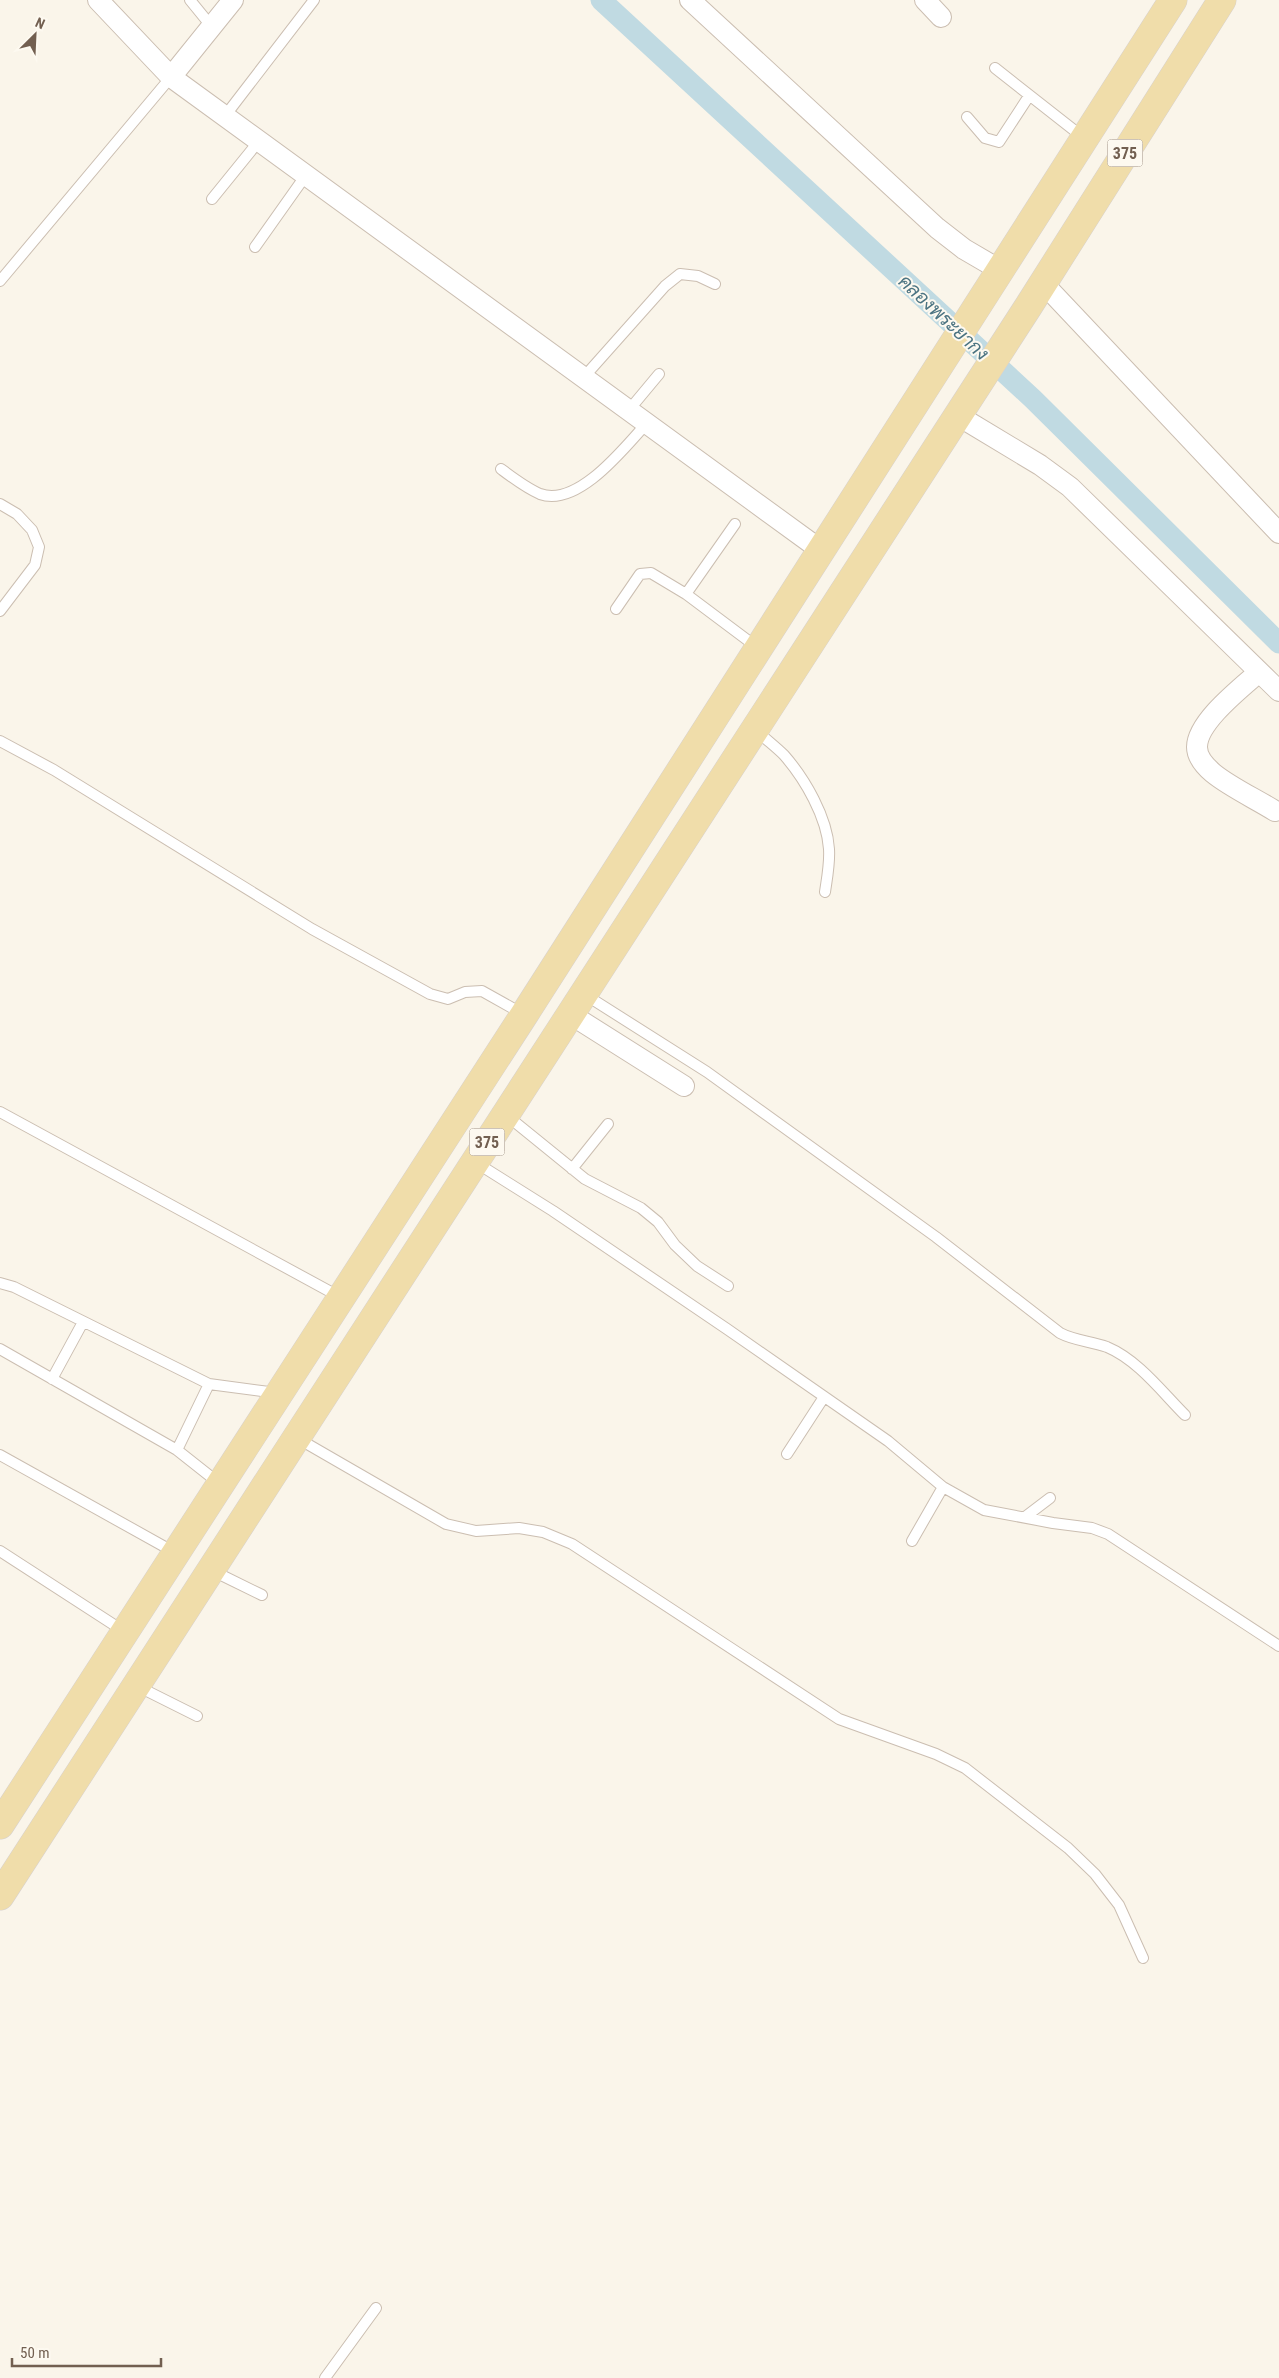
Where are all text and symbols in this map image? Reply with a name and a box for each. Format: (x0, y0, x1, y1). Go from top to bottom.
north arrow (10, 10, 60, 60)
text: N (33, 14, 47, 32)
road number: 375 (1108, 140, 1142, 167)
water label: คลองพระยากง (894, 270, 994, 365)
road number: 375 (470, 1128, 504, 1156)
scale bar (12, 2336, 161, 2368)
text: 50 m (20, 2344, 50, 2362)

